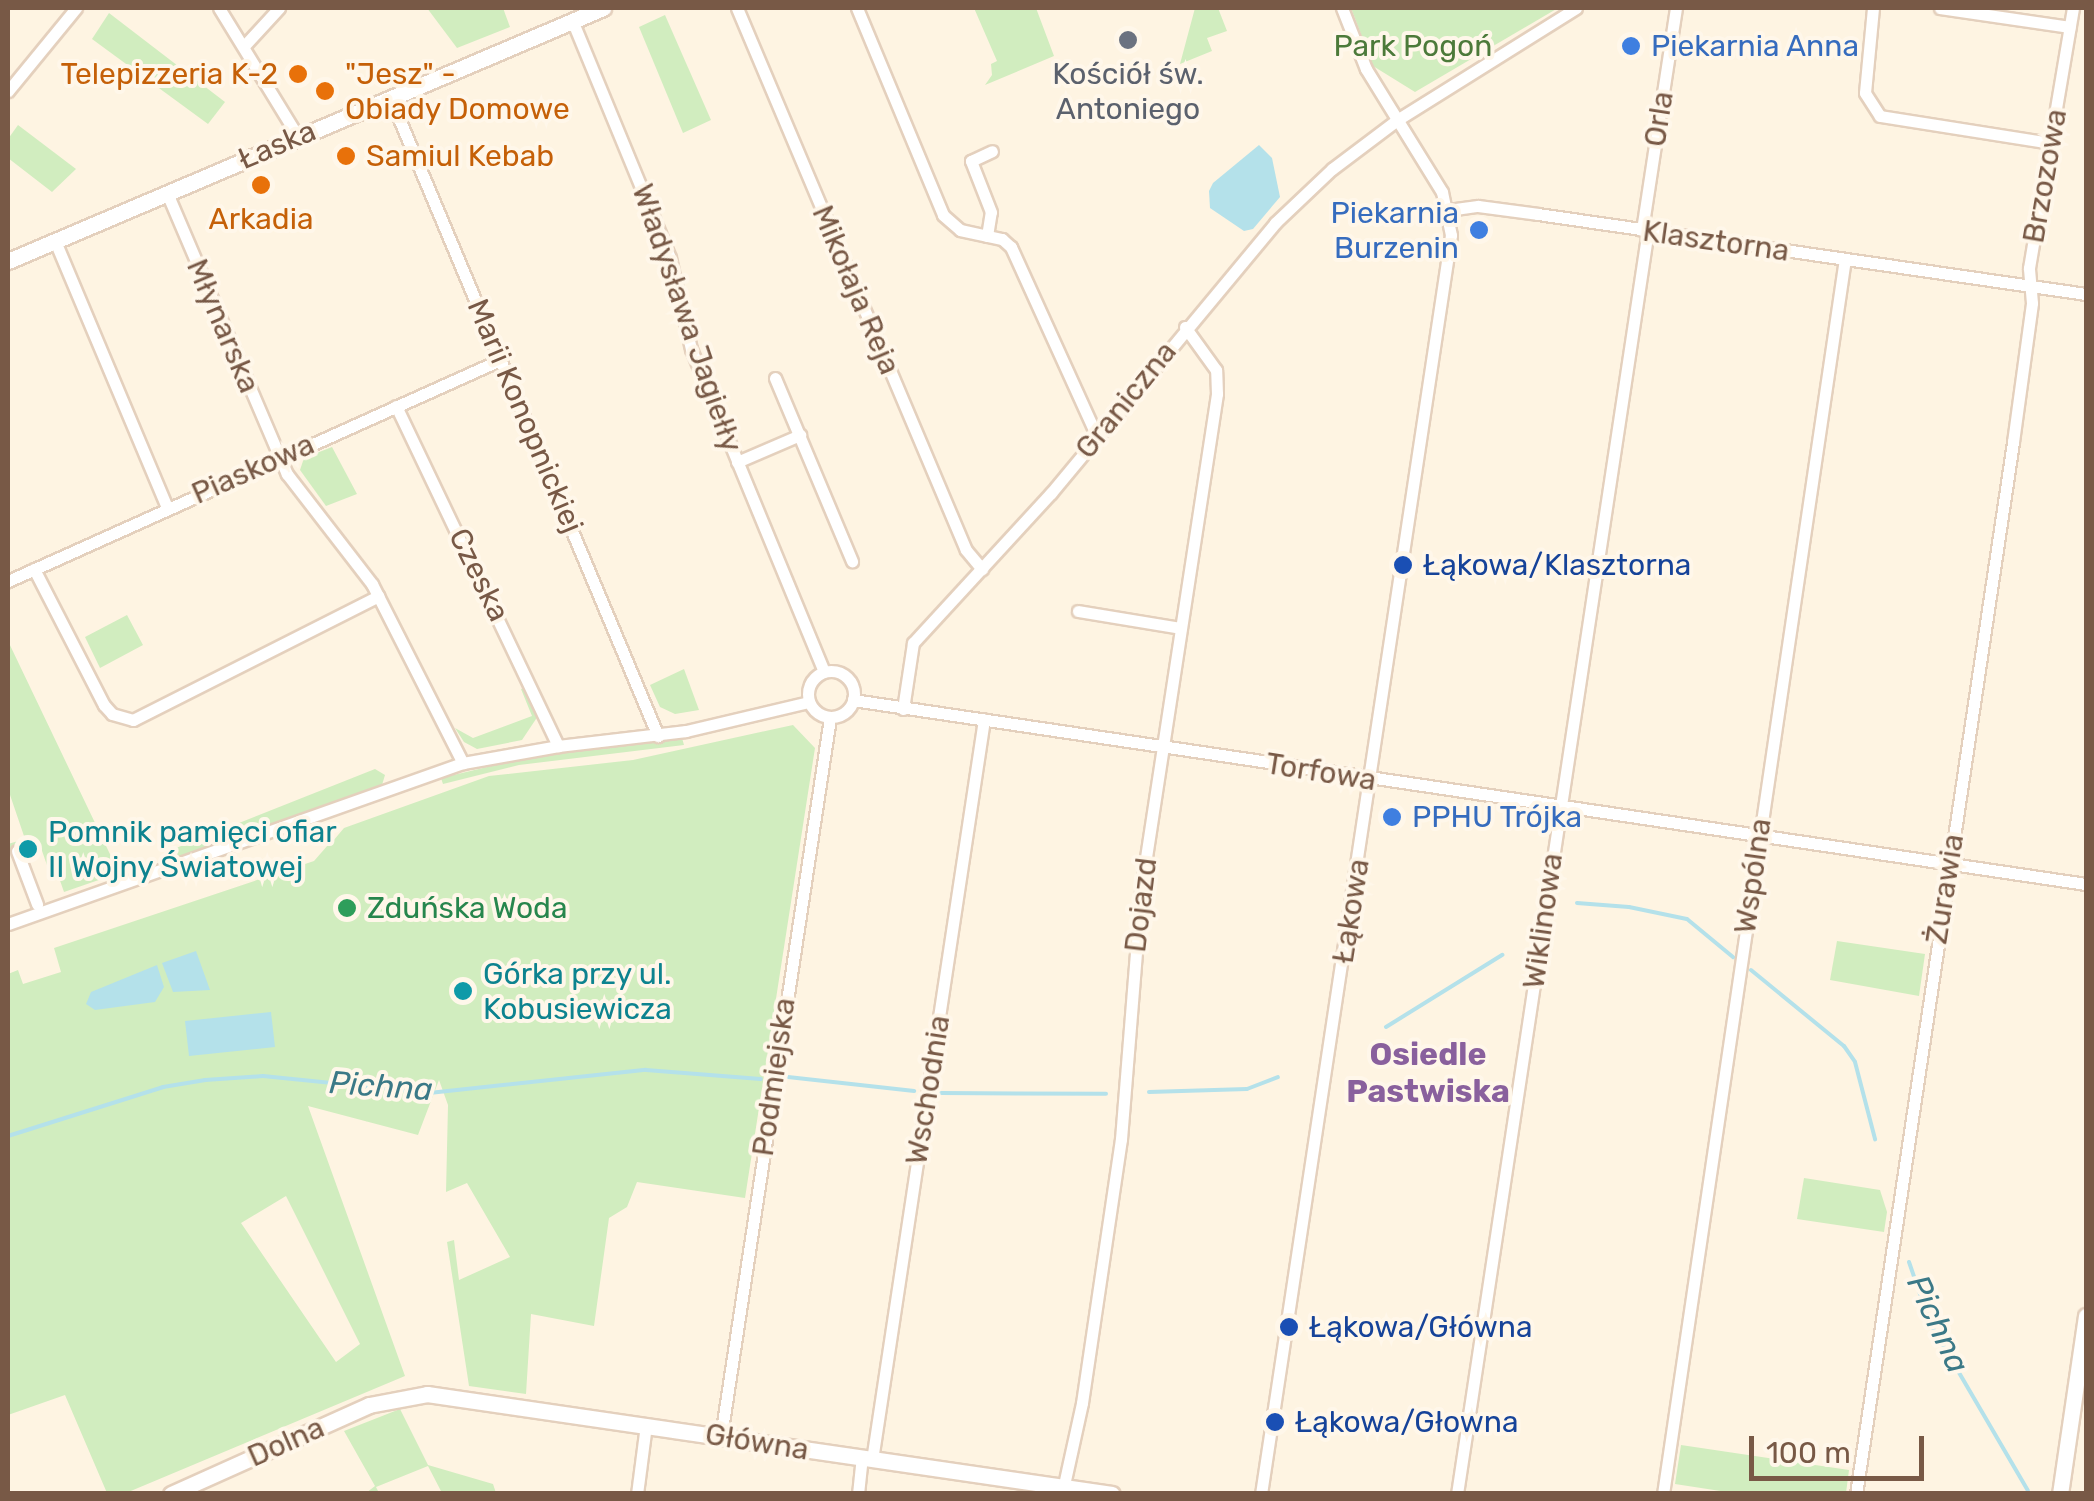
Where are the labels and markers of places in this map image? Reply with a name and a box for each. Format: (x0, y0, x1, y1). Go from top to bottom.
place label: Piekarnia Anna (1651, 28, 1860, 64)
marker: Kościół św. Antoniego (1117, 29, 1139, 51)
marker: Piekarnia Anna (1620, 35, 1642, 57)
place label: Telepizzeria K-2 (61, 56, 278, 92)
place label: "Jesz" - Obiady Domowe (345, 56, 571, 126)
place label: Kościół św. Antoniego (1052, 56, 1204, 126)
marker: Telepizzeria K-2 (287, 63, 309, 85)
marker: "Jesz" - Obiady Domowe (314, 80, 336, 102)
place label: Samiul Kebab (366, 138, 554, 174)
marker: Samiul Kebab (335, 145, 357, 167)
marker: Arkadia (250, 174, 272, 196)
place label: Piekarnia Burzenin (1331, 195, 1459, 266)
place label: Arkadia (209, 201, 313, 237)
marker: Piekarnia Burzenin (1468, 219, 1490, 241)
place label: Łąkowa/Klasztorna (1423, 547, 1691, 583)
marker: Łąkowa/Klasztorna (1392, 554, 1414, 576)
place label: PPHU Trójka (1412, 799, 1583, 835)
marker: PPHU Trójka (1381, 806, 1403, 828)
place label: Pomnik pamięci ofiar II Wojny Światowej (48, 814, 337, 884)
marker: Pomnik pamięci ofiar II Wojny Światowej (17, 838, 39, 860)
place label: Zduńska Woda (367, 890, 568, 926)
marker: Zduńska Woda (336, 897, 358, 919)
place label: Górka przy ul. Kobusiewicza (483, 956, 672, 1026)
marker: Górka przy ul. Kobusiewicza (452, 980, 474, 1002)
place label: Łąkowa/Główna (1309, 1309, 1533, 1345)
marker: Łąkowa/Główna (1278, 1316, 1300, 1338)
place label: Łąkowa/Głowna (1295, 1404, 1519, 1440)
marker: Łąkowa/Głowna (1264, 1411, 1286, 1433)

